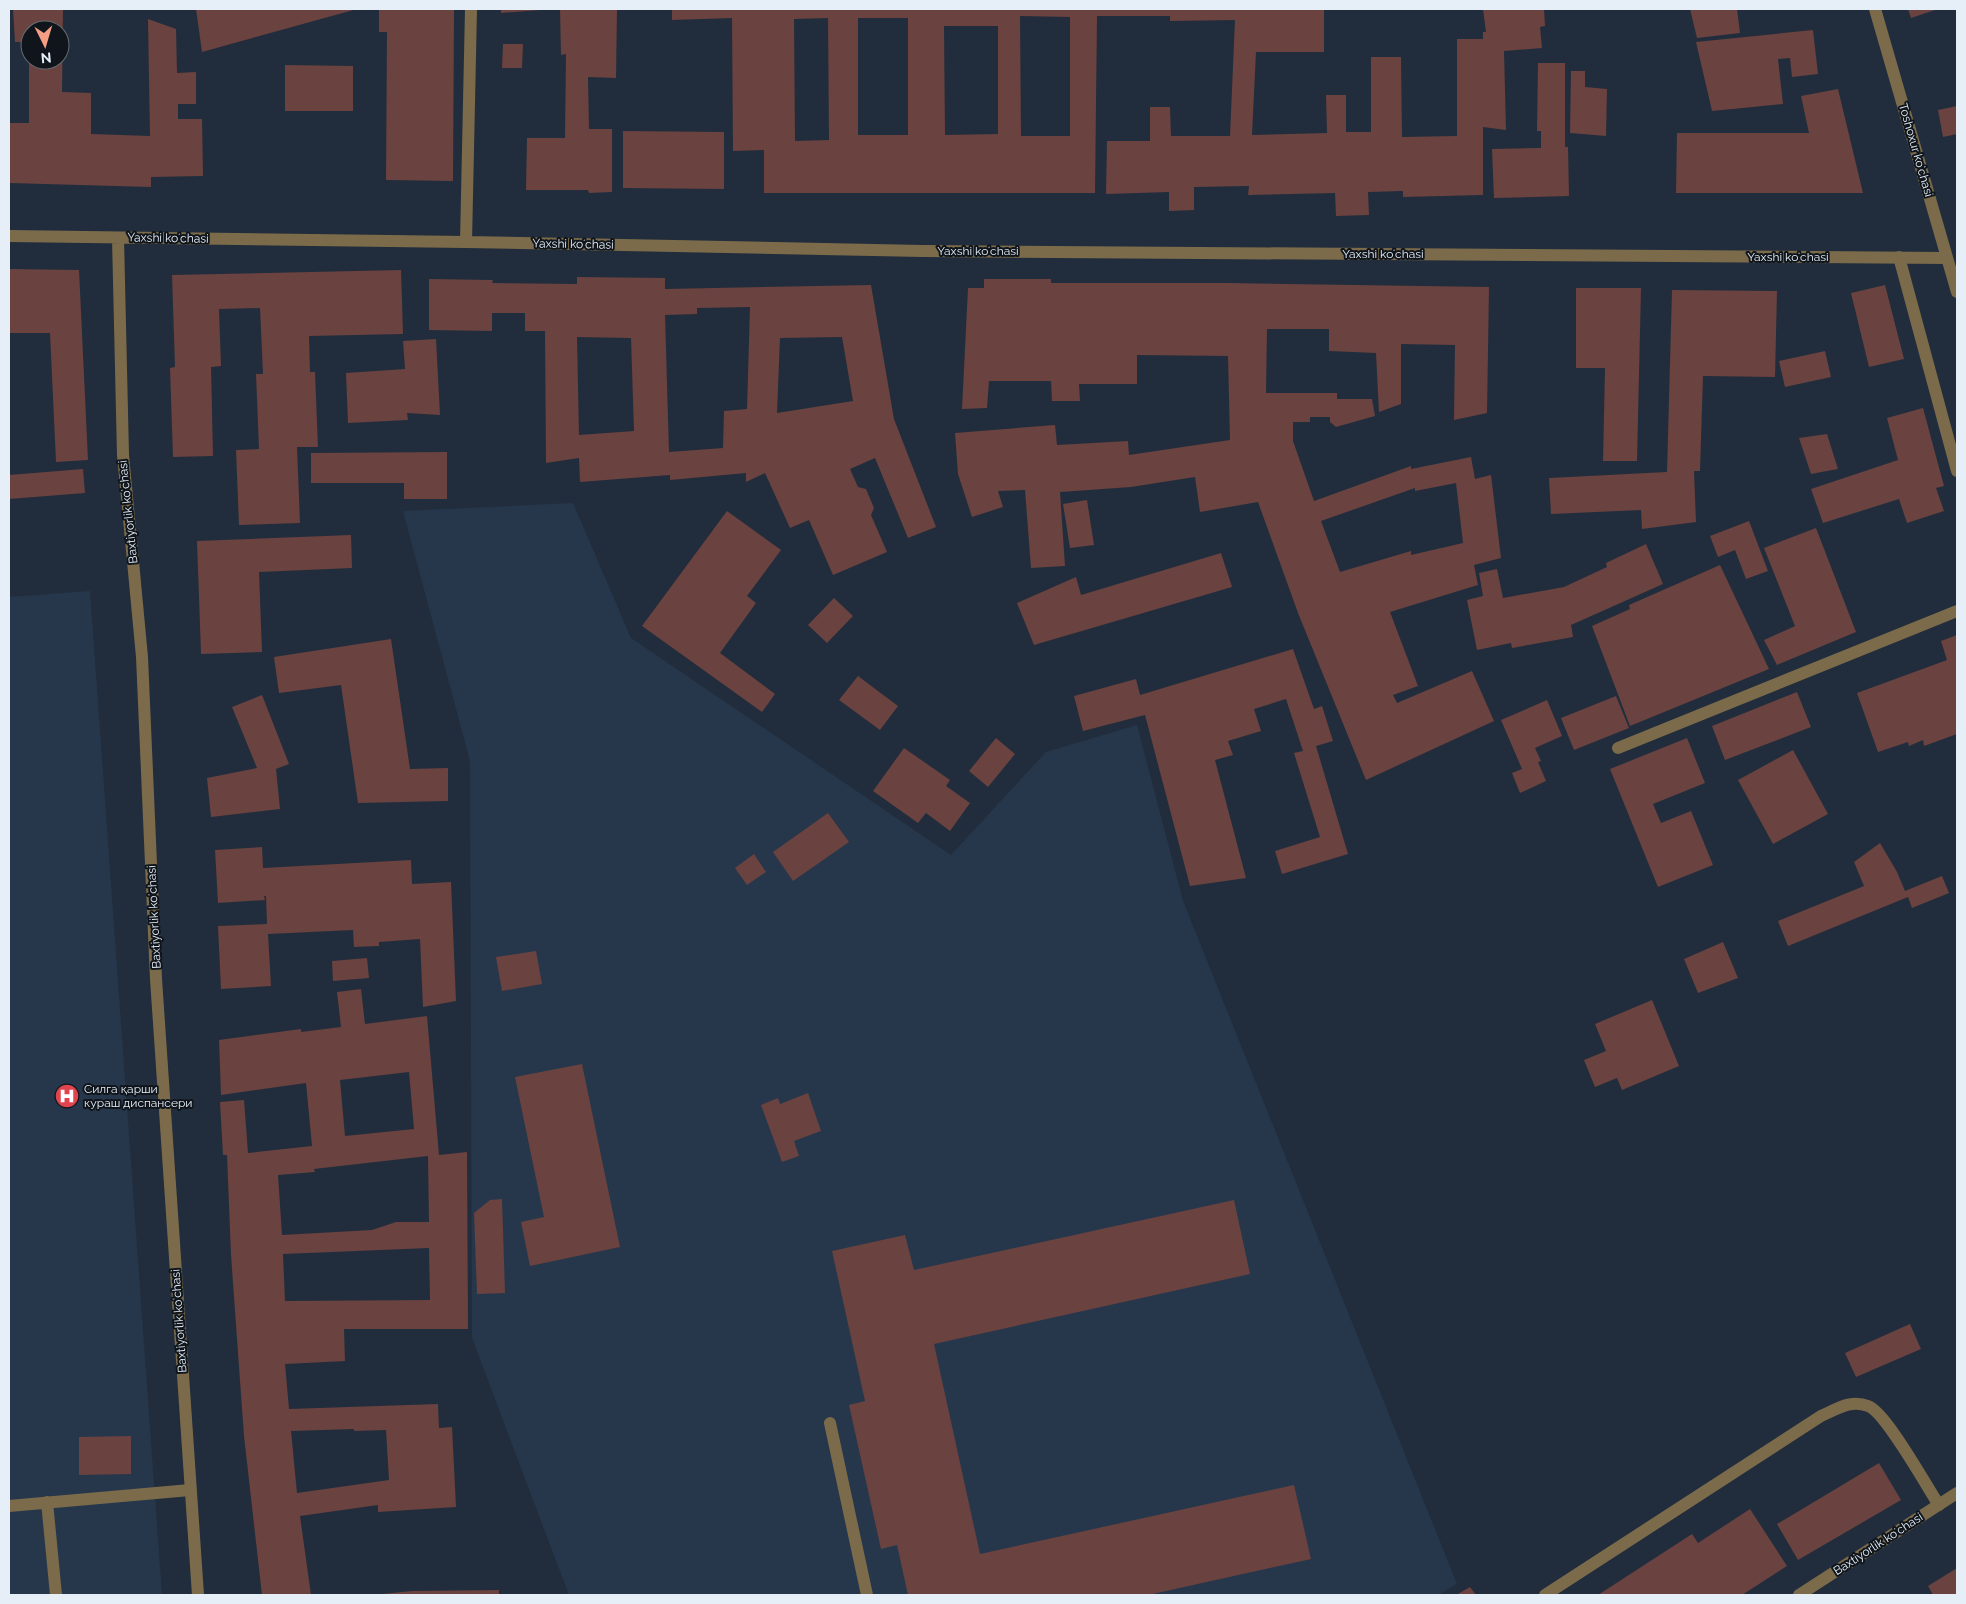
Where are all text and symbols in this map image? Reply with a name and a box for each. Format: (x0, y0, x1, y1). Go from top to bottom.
north arrow (20, 20, 70, 70)
text: N (40, 50, 52, 66)
street label: Toshoxur koʻchasi (1896, 102, 1936, 198)
street label: Yaxshi koʻchasi (127, 230, 209, 246)
street label: Yaxshi koʻchasi (532, 236, 614, 252)
street label: Yaxshi koʻchasi (937, 244, 1019, 258)
street label: Yaxshi koʻchasi (1342, 247, 1424, 261)
street label: Yaxshi koʻchasi (1747, 250, 1829, 264)
street label: Baxtiyorlik koʻchasi (116, 460, 140, 564)
street label: Baxtiyorlik koʻchasi (144, 865, 164, 969)
place label: Силга қарши кураш диспансери (84, 1082, 192, 1110)
hospital icon: Силга қарши кураш диспансери (54, 1083, 80, 1109)
street label: Baxtiyorlik koʻchasi (168, 1269, 190, 1373)
street label: Baxtiyorlik koʻchasi (1831, 1510, 1925, 1578)

